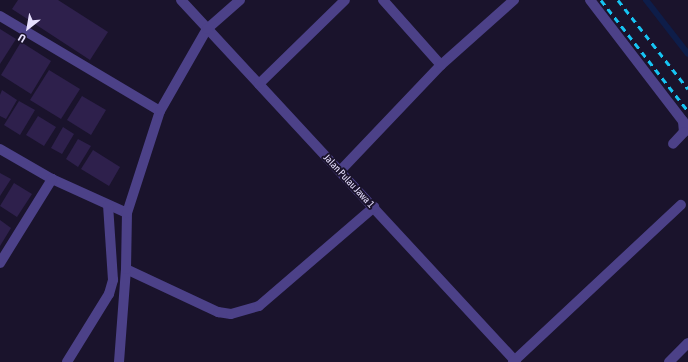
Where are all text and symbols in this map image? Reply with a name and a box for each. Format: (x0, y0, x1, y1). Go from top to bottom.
north arrow (8, 8, 48, 48)
text: U (16, 31, 28, 45)
street label: Jalan Pulau Jawa 1 (321, 152, 377, 210)

